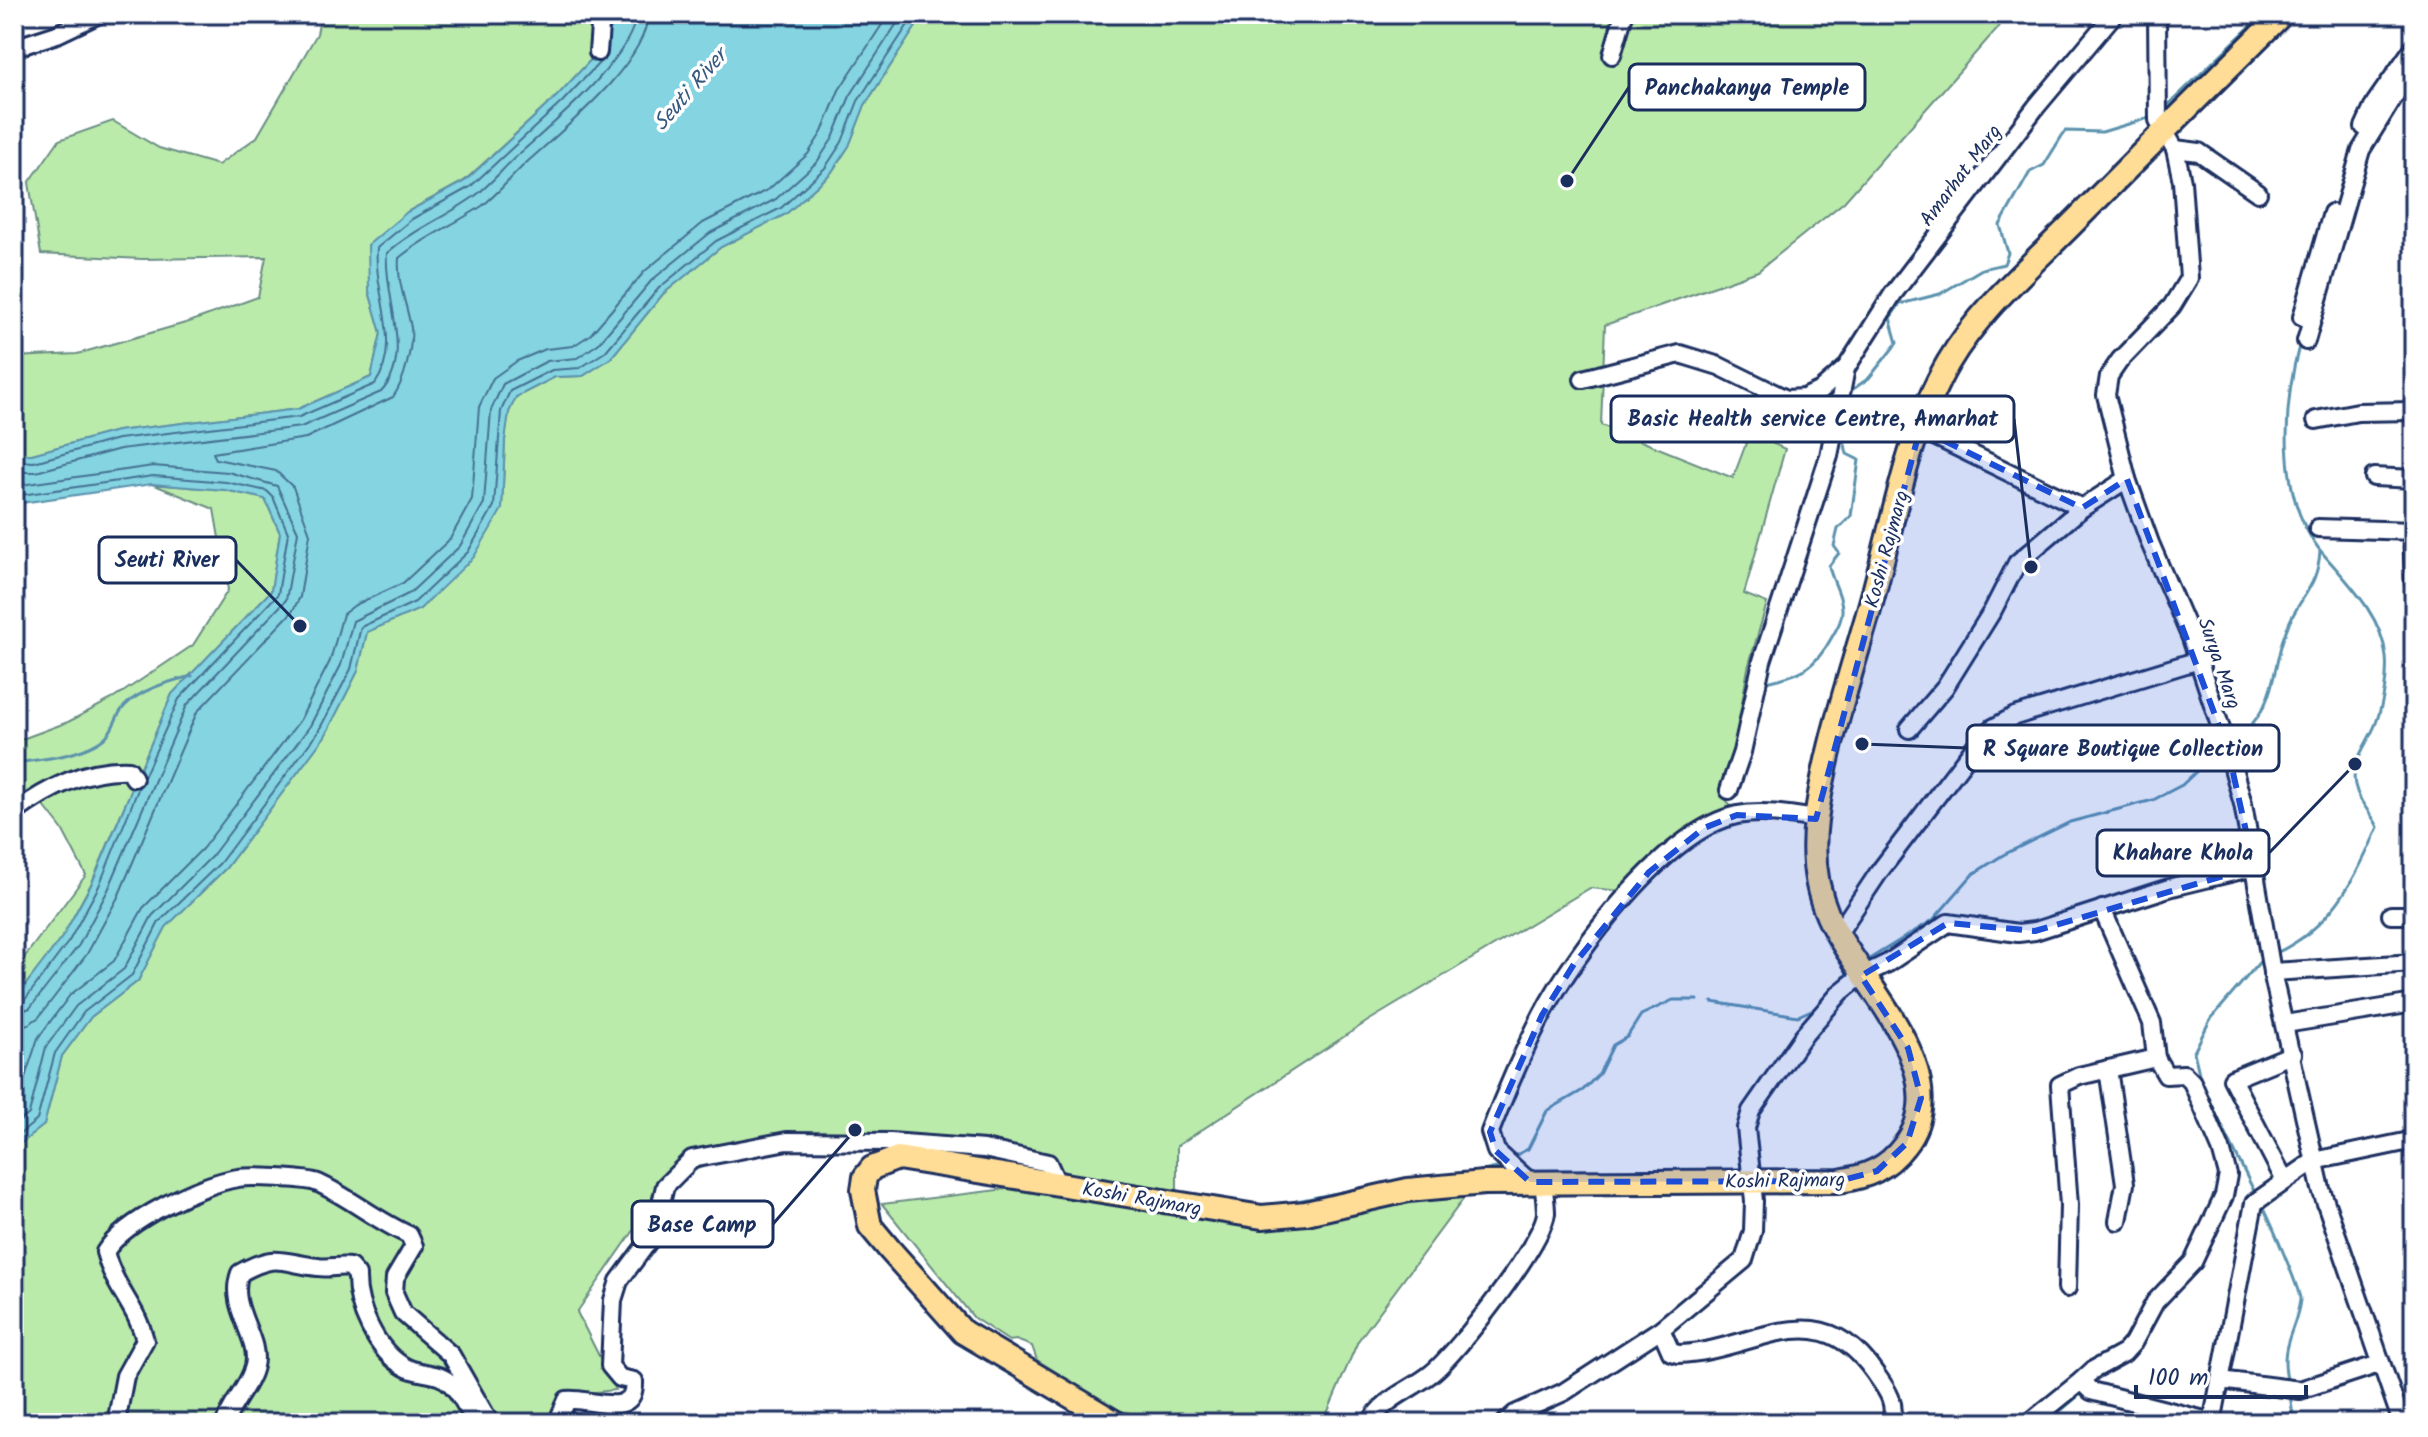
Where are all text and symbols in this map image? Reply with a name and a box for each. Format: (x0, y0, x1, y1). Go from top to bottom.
water label: Seuti River (645, 38, 740, 140)
callout: Panchakanya Temple (1629, 64, 1865, 110)
text: Panchakanya Temple (1645, 72, 1849, 107)
street label: Amarhat Marg (1912, 118, 2011, 234)
callout: Basic Health service Centre, Amarhat (1611, 396, 2014, 442)
text: Basic Health service Centre, Amarhat (1628, 403, 2000, 438)
street label: Koshi Rajmarg (1857, 487, 1919, 612)
callout: Seuti River (99, 537, 236, 583)
text: Seuti River (115, 544, 220, 579)
street label: Surya Marg (2188, 614, 2249, 714)
callout: R Square Boutique Collection (1967, 725, 2279, 771)
text: R Square Boutique Collection (1983, 733, 2263, 768)
callout: Khahare Khola (2097, 830, 2269, 876)
text: Khahare Khola (2113, 837, 2253, 872)
street label: Koshi Rajmarg (1725, 1165, 1846, 1199)
street label: Koshi Rajmarg (1080, 1174, 1204, 1226)
callout: Base Camp (632, 1201, 773, 1247)
text: Base Camp (647, 1209, 757, 1244)
scale bar (2136, 1349, 2306, 1399)
text: 100 m (2148, 1359, 2208, 1398)

